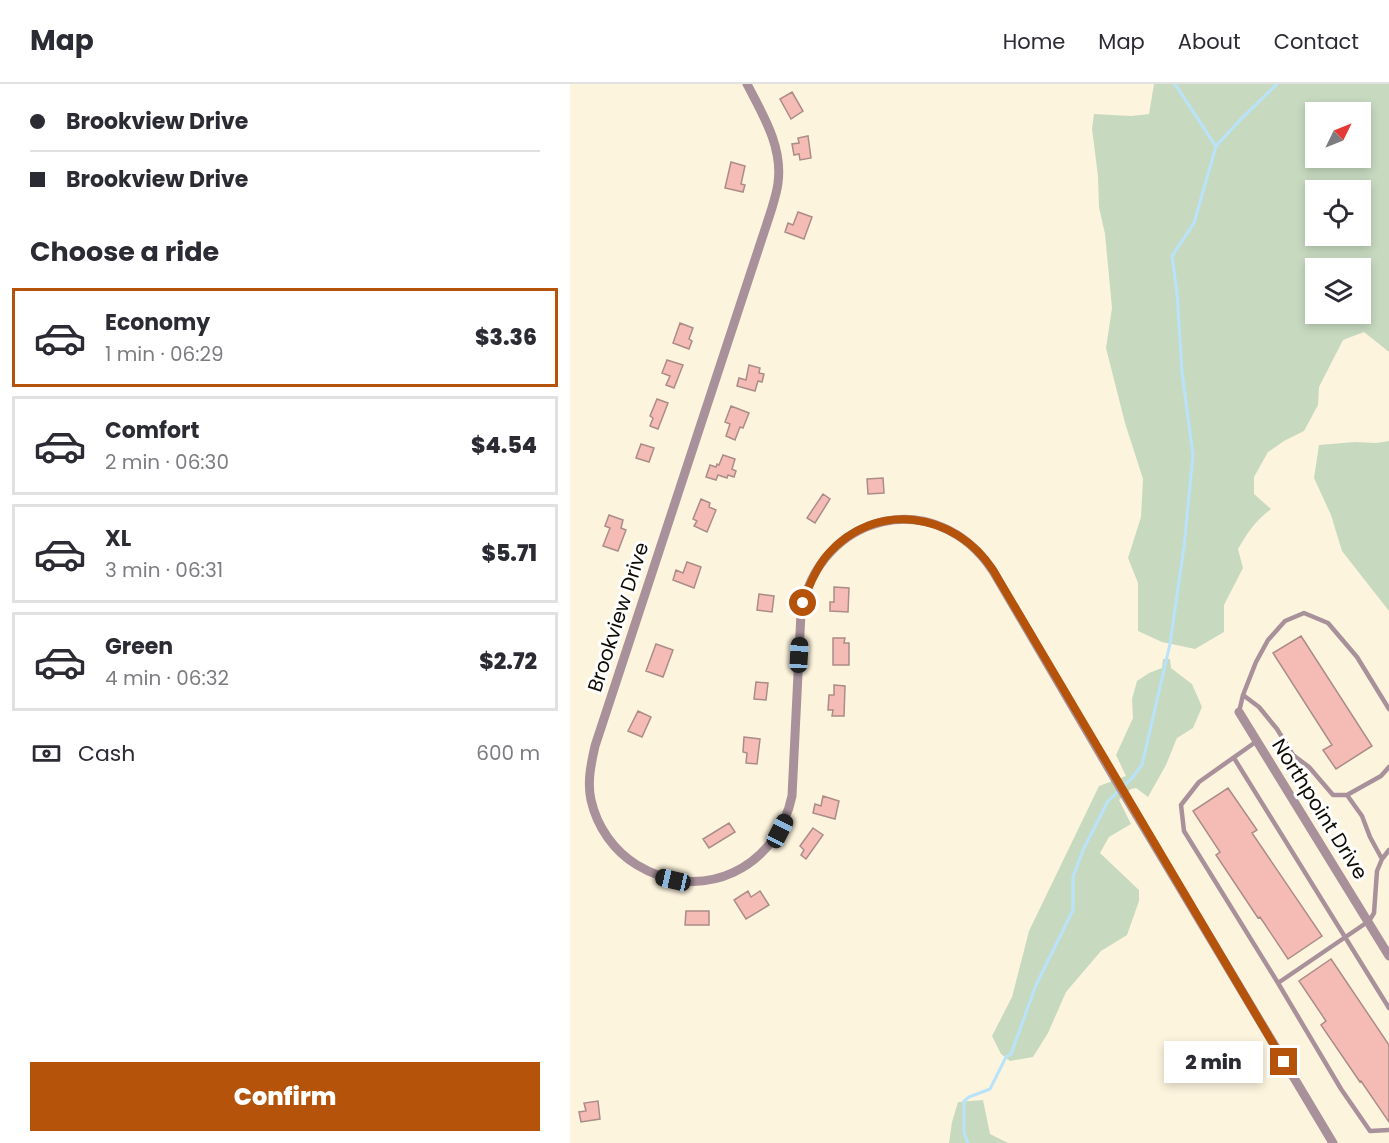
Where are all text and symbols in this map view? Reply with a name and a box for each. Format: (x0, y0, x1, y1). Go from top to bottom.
text: Map (30, 21, 94, 60)
text: Home (1003, 27, 1065, 56)
text: Map (1098, 27, 1145, 56)
text: About (1178, 27, 1241, 56)
text: Contact (1274, 27, 1359, 56)
north arrow (1305, 102, 1371, 168)
map controls (1305, 102, 1371, 324)
text: Brookview Drive (66, 106, 248, 137)
text: Brookview Drive (66, 164, 248, 195)
button: locate (1305, 180, 1371, 246)
text: Choose a ride (30, 233, 219, 270)
button: layers (1305, 258, 1371, 324)
text: Economy (105, 307, 210, 338)
icon: car (33, 311, 87, 365)
text: $3.36 (475, 322, 537, 353)
text: 1 min · 06:29 (105, 340, 224, 368)
text: Comfort (105, 415, 199, 446)
icon: car (33, 419, 87, 473)
text: $4.54 (471, 430, 537, 461)
text: 2 min · 06:30 (105, 448, 229, 476)
text: XL (105, 523, 131, 554)
icon: car (33, 527, 87, 581)
text: $5.71 (481, 538, 537, 569)
street label: Brookview Drive (581, 538, 655, 696)
text: 3 min · 06:31 (105, 556, 223, 584)
route start (789, 589, 816, 616)
text: Green (105, 631, 173, 662)
icon: car (33, 635, 87, 689)
car (789, 637, 809, 673)
text: $2.72 (479, 646, 537, 677)
text: 4 min · 06:32 (105, 664, 229, 692)
street label: Northpoint Drive (1265, 733, 1375, 885)
icon: cash (30, 737, 63, 770)
text: Cash (78, 738, 135, 769)
text: 600 m (476, 739, 540, 767)
car (764, 811, 796, 851)
car (653, 867, 693, 893)
callout: 2 min (1164, 1041, 1263, 1083)
text: 2 min (1185, 1048, 1242, 1076)
route end (1270, 1048, 1297, 1075)
button: Confirm (30, 1062, 540, 1131)

